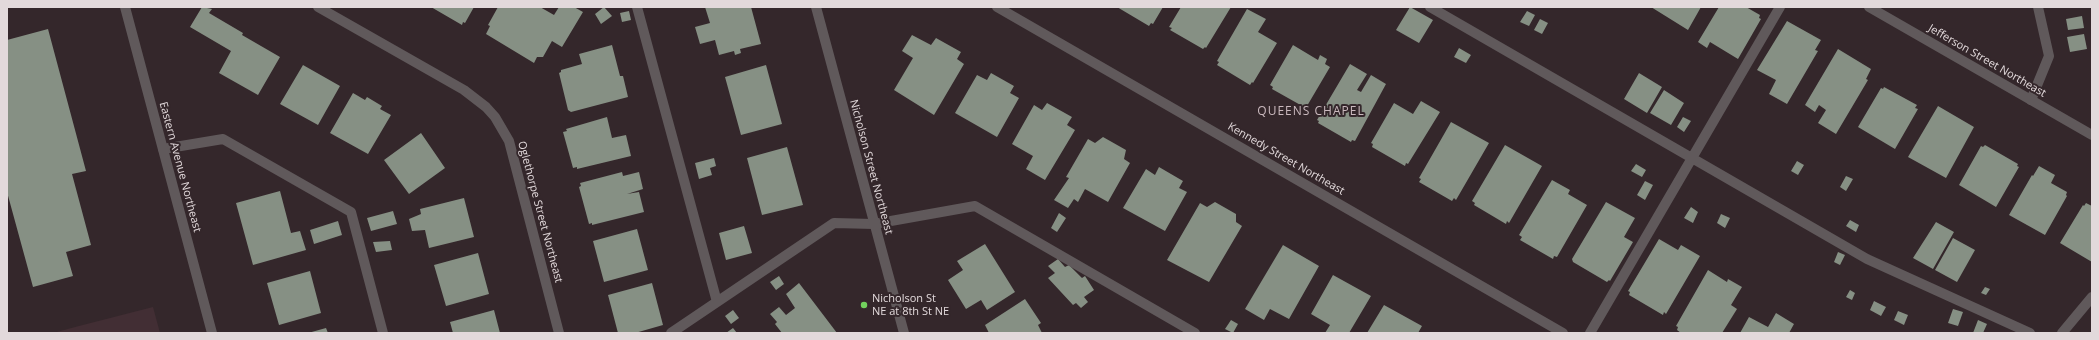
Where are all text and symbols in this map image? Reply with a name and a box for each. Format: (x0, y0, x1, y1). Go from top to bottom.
street label: Jefferson Street Northeast (1926, 22, 2048, 100)
street label: Nicholson Street Northeast (847, 98, 895, 236)
street label: Eastern Avenue Northeast (156, 100, 204, 234)
district label: QUEENS CHAPEL (1257, 105, 1365, 119)
street label: Kennedy Street Northeast (1225, 120, 1347, 198)
street label: Oglethorpe Street Northeast (515, 140, 565, 284)
place label: Nicholson St NE at 8th St NE (872, 292, 949, 318)
marker: Nicholson St NE at 8th St NE (859, 300, 869, 310)

